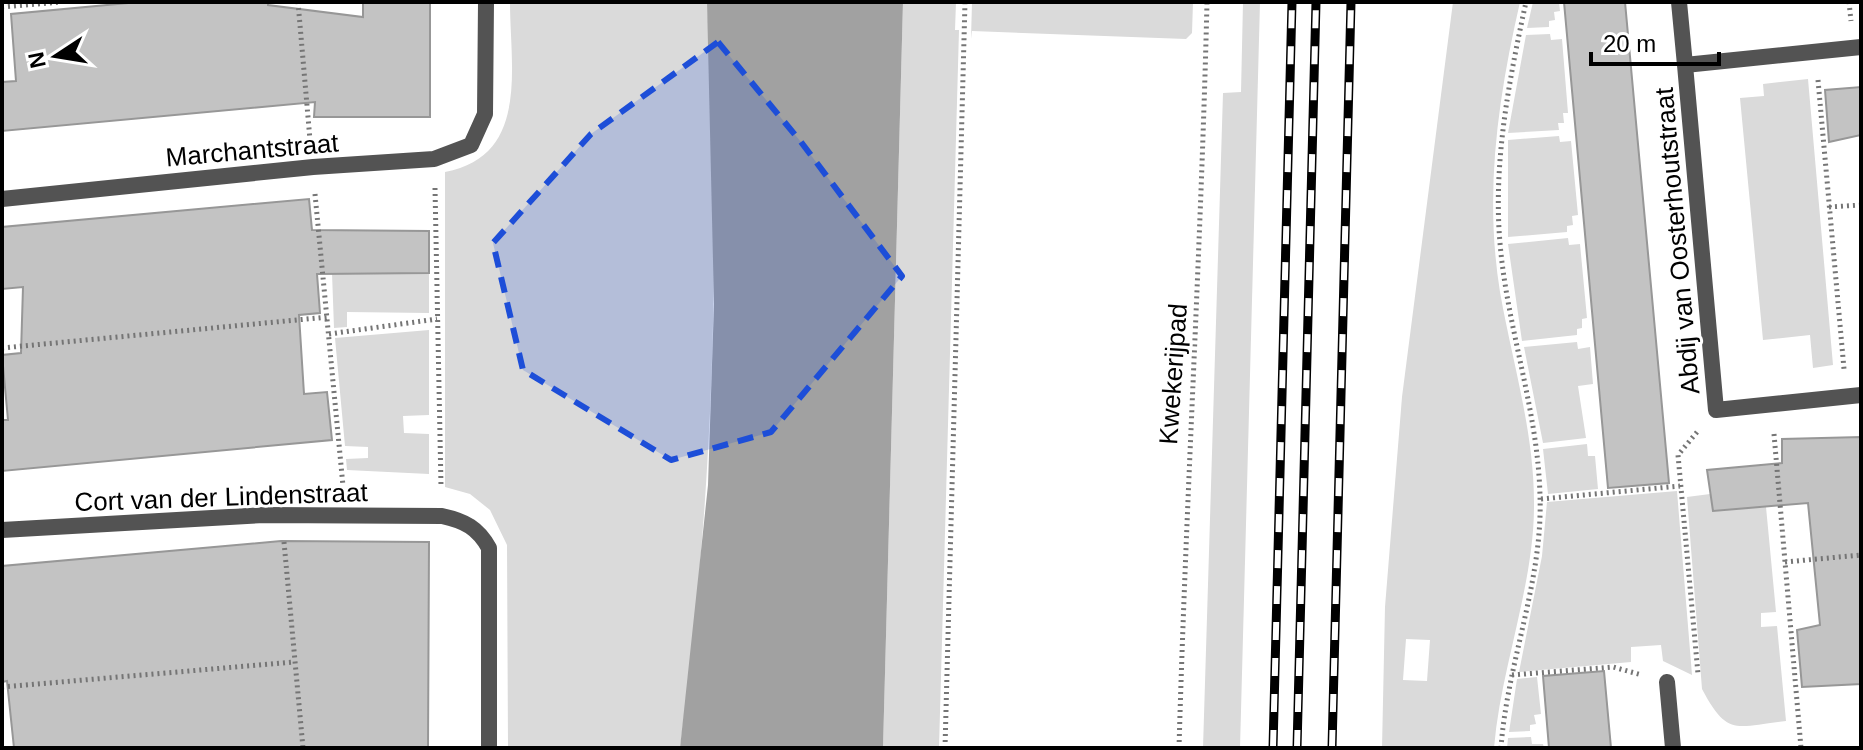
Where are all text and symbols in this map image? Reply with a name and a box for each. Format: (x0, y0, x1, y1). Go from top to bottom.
north arrow (16, 16, 96, 96)
scale bar (1591, 16, 1719, 66)
text: 20 m (1603, 30, 1656, 57)
text: N (23, 50, 51, 70)
street label: Abdij van Oosterhoutstraat (1649, 86, 1705, 396)
street label: Marchantstraat (164, 127, 340, 172)
street label: Kwekerijpad (1153, 302, 1193, 446)
street label: Cort van der Lindenstraat (74, 477, 369, 517)

